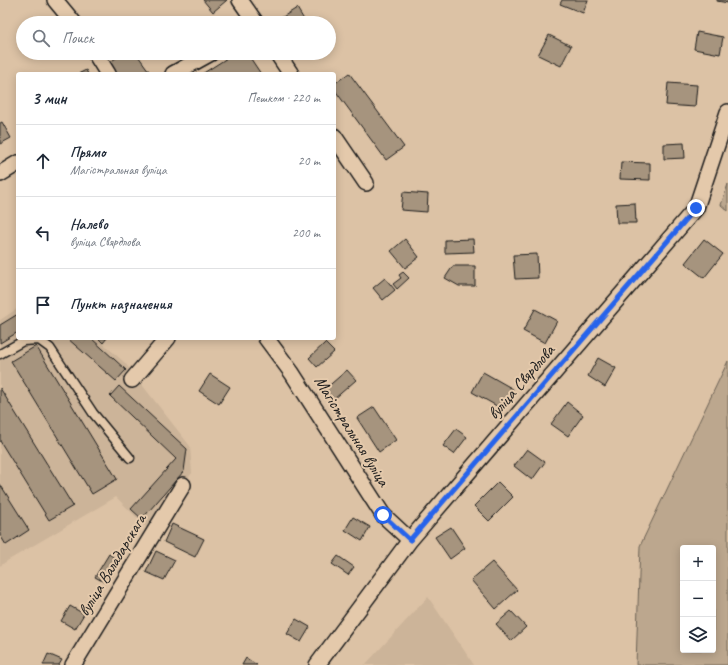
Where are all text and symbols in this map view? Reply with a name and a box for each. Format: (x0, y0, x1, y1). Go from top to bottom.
search box (16, 16, 336, 60)
icon: search (30, 27, 52, 49)
text: Поиск (62, 29, 94, 48)
text: 3 мин (32, 88, 67, 109)
text: Пешком · 220 m (247, 90, 320, 106)
text: Прямо (70, 143, 106, 162)
icon: ahead (32, 150, 54, 172)
text: 20 m (298, 153, 320, 169)
text: Магістральная вуліца (70, 162, 167, 178)
route end (687, 199, 705, 217)
text: Налево (70, 215, 108, 234)
icon: left (32, 222, 54, 244)
text: 200 m (292, 225, 320, 241)
text: вуліца Свярдлова (70, 234, 140, 250)
icon: arrive (32, 294, 54, 316)
text: Пункт назначения (70, 295, 172, 314)
street label: вуліца Свярдлова (483, 339, 560, 424)
street label: Магістральная вуліца (310, 372, 395, 491)
route start (374, 506, 392, 524)
street label: вуліца Валадарскага (73, 508, 152, 620)
map controls (680, 545, 716, 653)
button: + (680, 545, 716, 581)
button: − (680, 581, 716, 617)
button: layers (680, 617, 716, 653)

